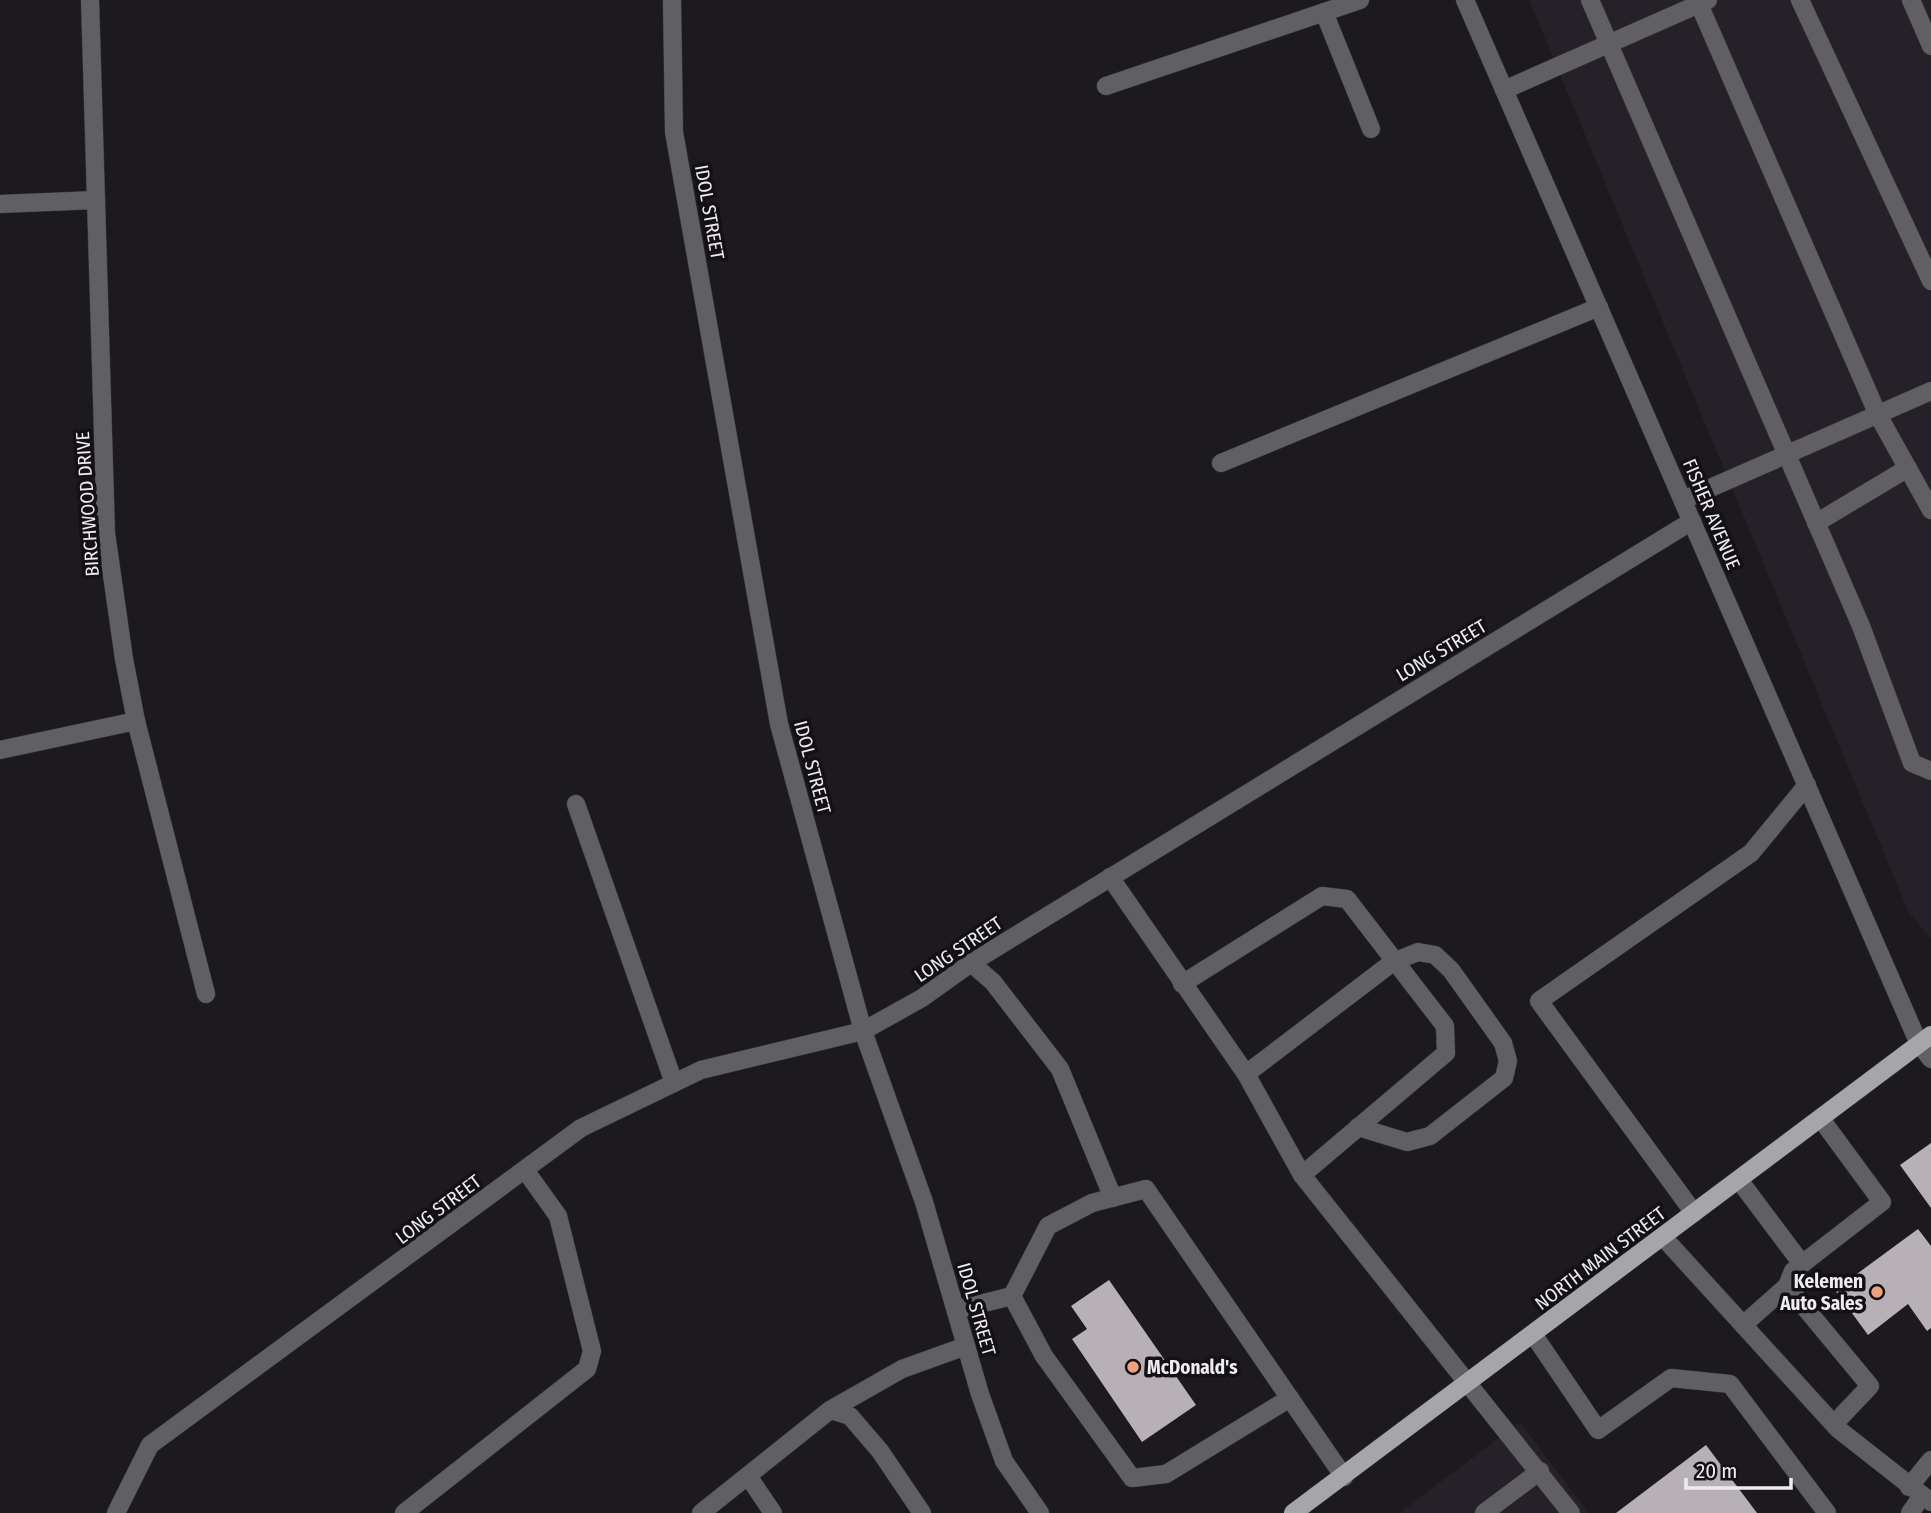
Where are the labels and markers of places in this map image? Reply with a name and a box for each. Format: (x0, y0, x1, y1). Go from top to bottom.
place label: Kelemen Auto Sales (1779, 1270, 1864, 1315)
marker: Kelemen Auto Sales (1869, 1284, 1885, 1300)
place label: McDonald's (1147, 1356, 1238, 1379)
marker: McDonald's (1125, 1359, 1141, 1375)

